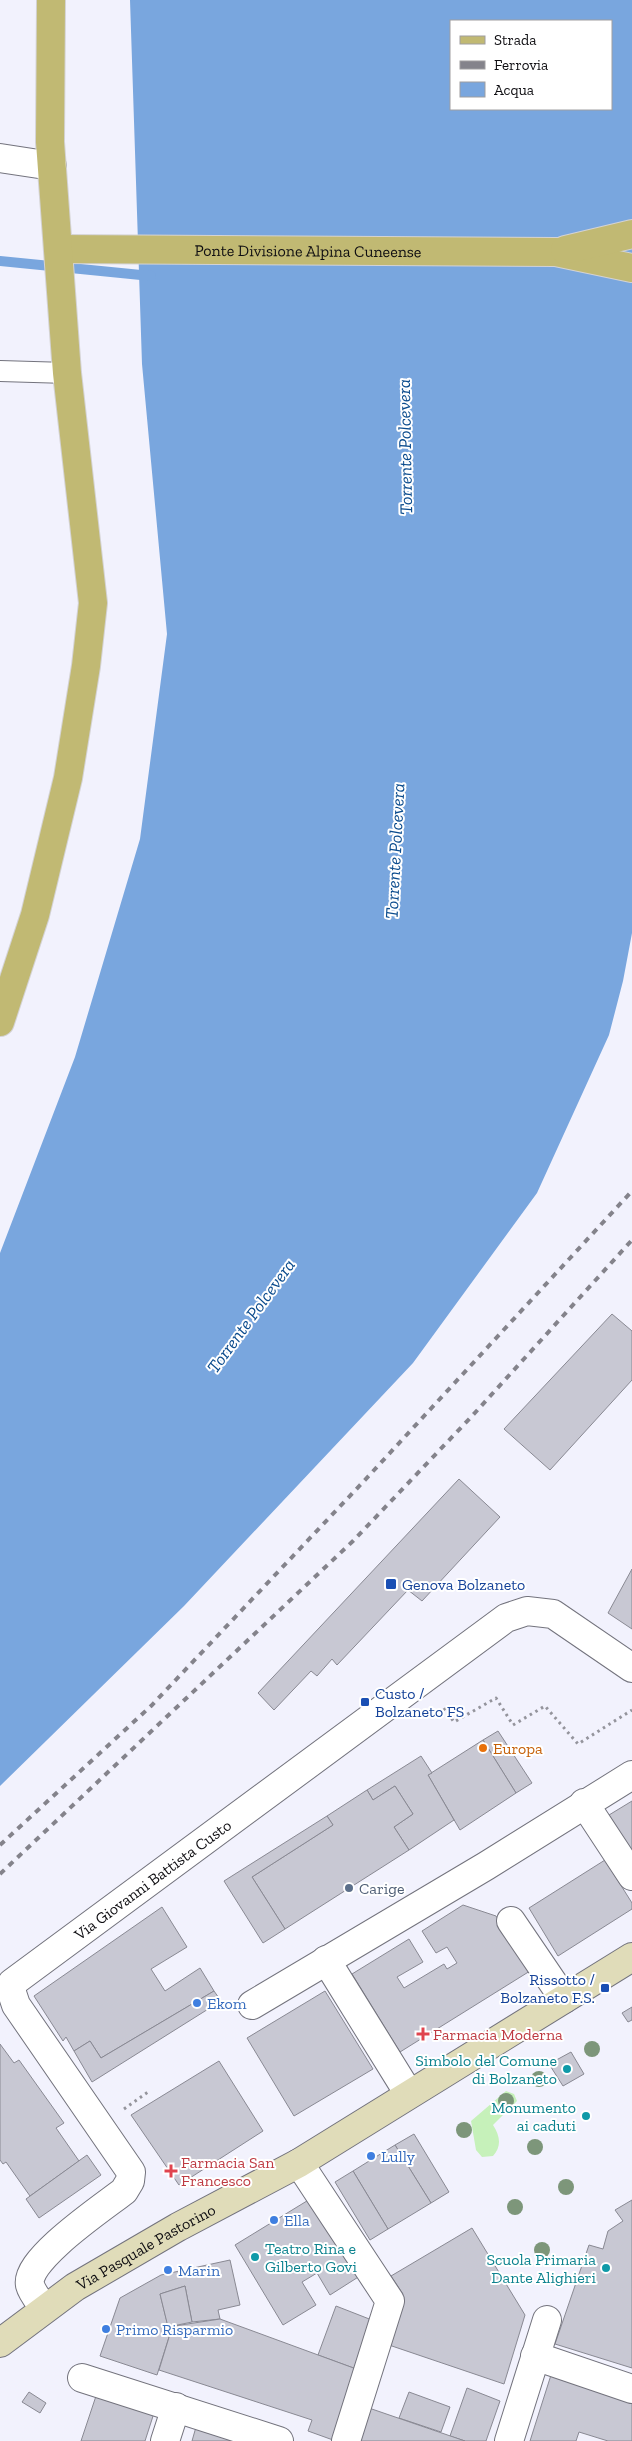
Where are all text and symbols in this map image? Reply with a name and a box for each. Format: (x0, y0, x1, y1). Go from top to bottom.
legend (450, 20, 612, 110)
text: Strada (494, 31, 537, 49)
text: Ferrovia (494, 56, 548, 74)
text: Acqua (494, 81, 534, 99)
street label: Ponte Divisione Alpina Cuneense (194, 241, 421, 261)
water label: Torrente Polcevera (393, 379, 417, 515)
water label: Torrente Polcevera (380, 783, 410, 919)
water label: Torrente Polcevera (202, 1255, 300, 1377)
place label: Genova Bolzaneto (402, 1575, 525, 1594)
marker: Genova Bolzaneto (384, 1577, 398, 1591)
place label: Custo / Bolzaneto FS (375, 1684, 464, 1721)
marker: Custo / Bolzaneto FS (359, 1696, 371, 1708)
place label: Europa (493, 1739, 543, 1758)
marker: Europa (477, 1742, 489, 1754)
street label: Via Giovanni Battista Custo (70, 1815, 235, 1944)
place label: Carige (359, 1879, 405, 1898)
marker: Carige (343, 1882, 355, 1894)
place label: Rissotto / Bolzaneto F.S. (500, 1970, 596, 2007)
marker: Rissotto / Bolzaneto F.S. (599, 1982, 611, 1994)
place label: Ekom (207, 1994, 247, 2013)
marker: Ekom (191, 1997, 203, 2009)
place label: Farmacia Moderna (433, 2025, 563, 2044)
marker: Farmacia Moderna (417, 2028, 429, 2040)
place label: Simbolo del Comune di Bolzaneto (415, 2051, 557, 2088)
marker: Simbolo del Comune di Bolzaneto (561, 2063, 573, 2075)
place label: Monumento ai caduti (491, 2098, 577, 2135)
marker: Monumento ai caduti (580, 2110, 592, 2122)
place label: Lully (381, 2147, 416, 2166)
marker: Lully (365, 2150, 377, 2162)
place label: Farmacia San Francesco (181, 2153, 275, 2190)
marker: Farmacia San Francesco (165, 2165, 177, 2177)
street label: Via Pasquale Pastorino (72, 2200, 219, 2295)
place label: Ella (284, 2211, 310, 2230)
marker: Ella (268, 2214, 280, 2226)
place label: Teatro Rina e Gilberto Govi (265, 2239, 358, 2276)
place label: Scuola Primaria Dante Alighieri (486, 2250, 597, 2287)
marker: Teatro Rina e Gilberto Govi (249, 2251, 261, 2263)
place label: Marin (178, 2261, 221, 2280)
marker: Scuola Primaria Dante Alighieri (600, 2262, 612, 2274)
marker: Marin (162, 2264, 174, 2276)
place label: Primo Risparmio (116, 2320, 233, 2339)
marker: Primo Risparmio (100, 2323, 112, 2335)

